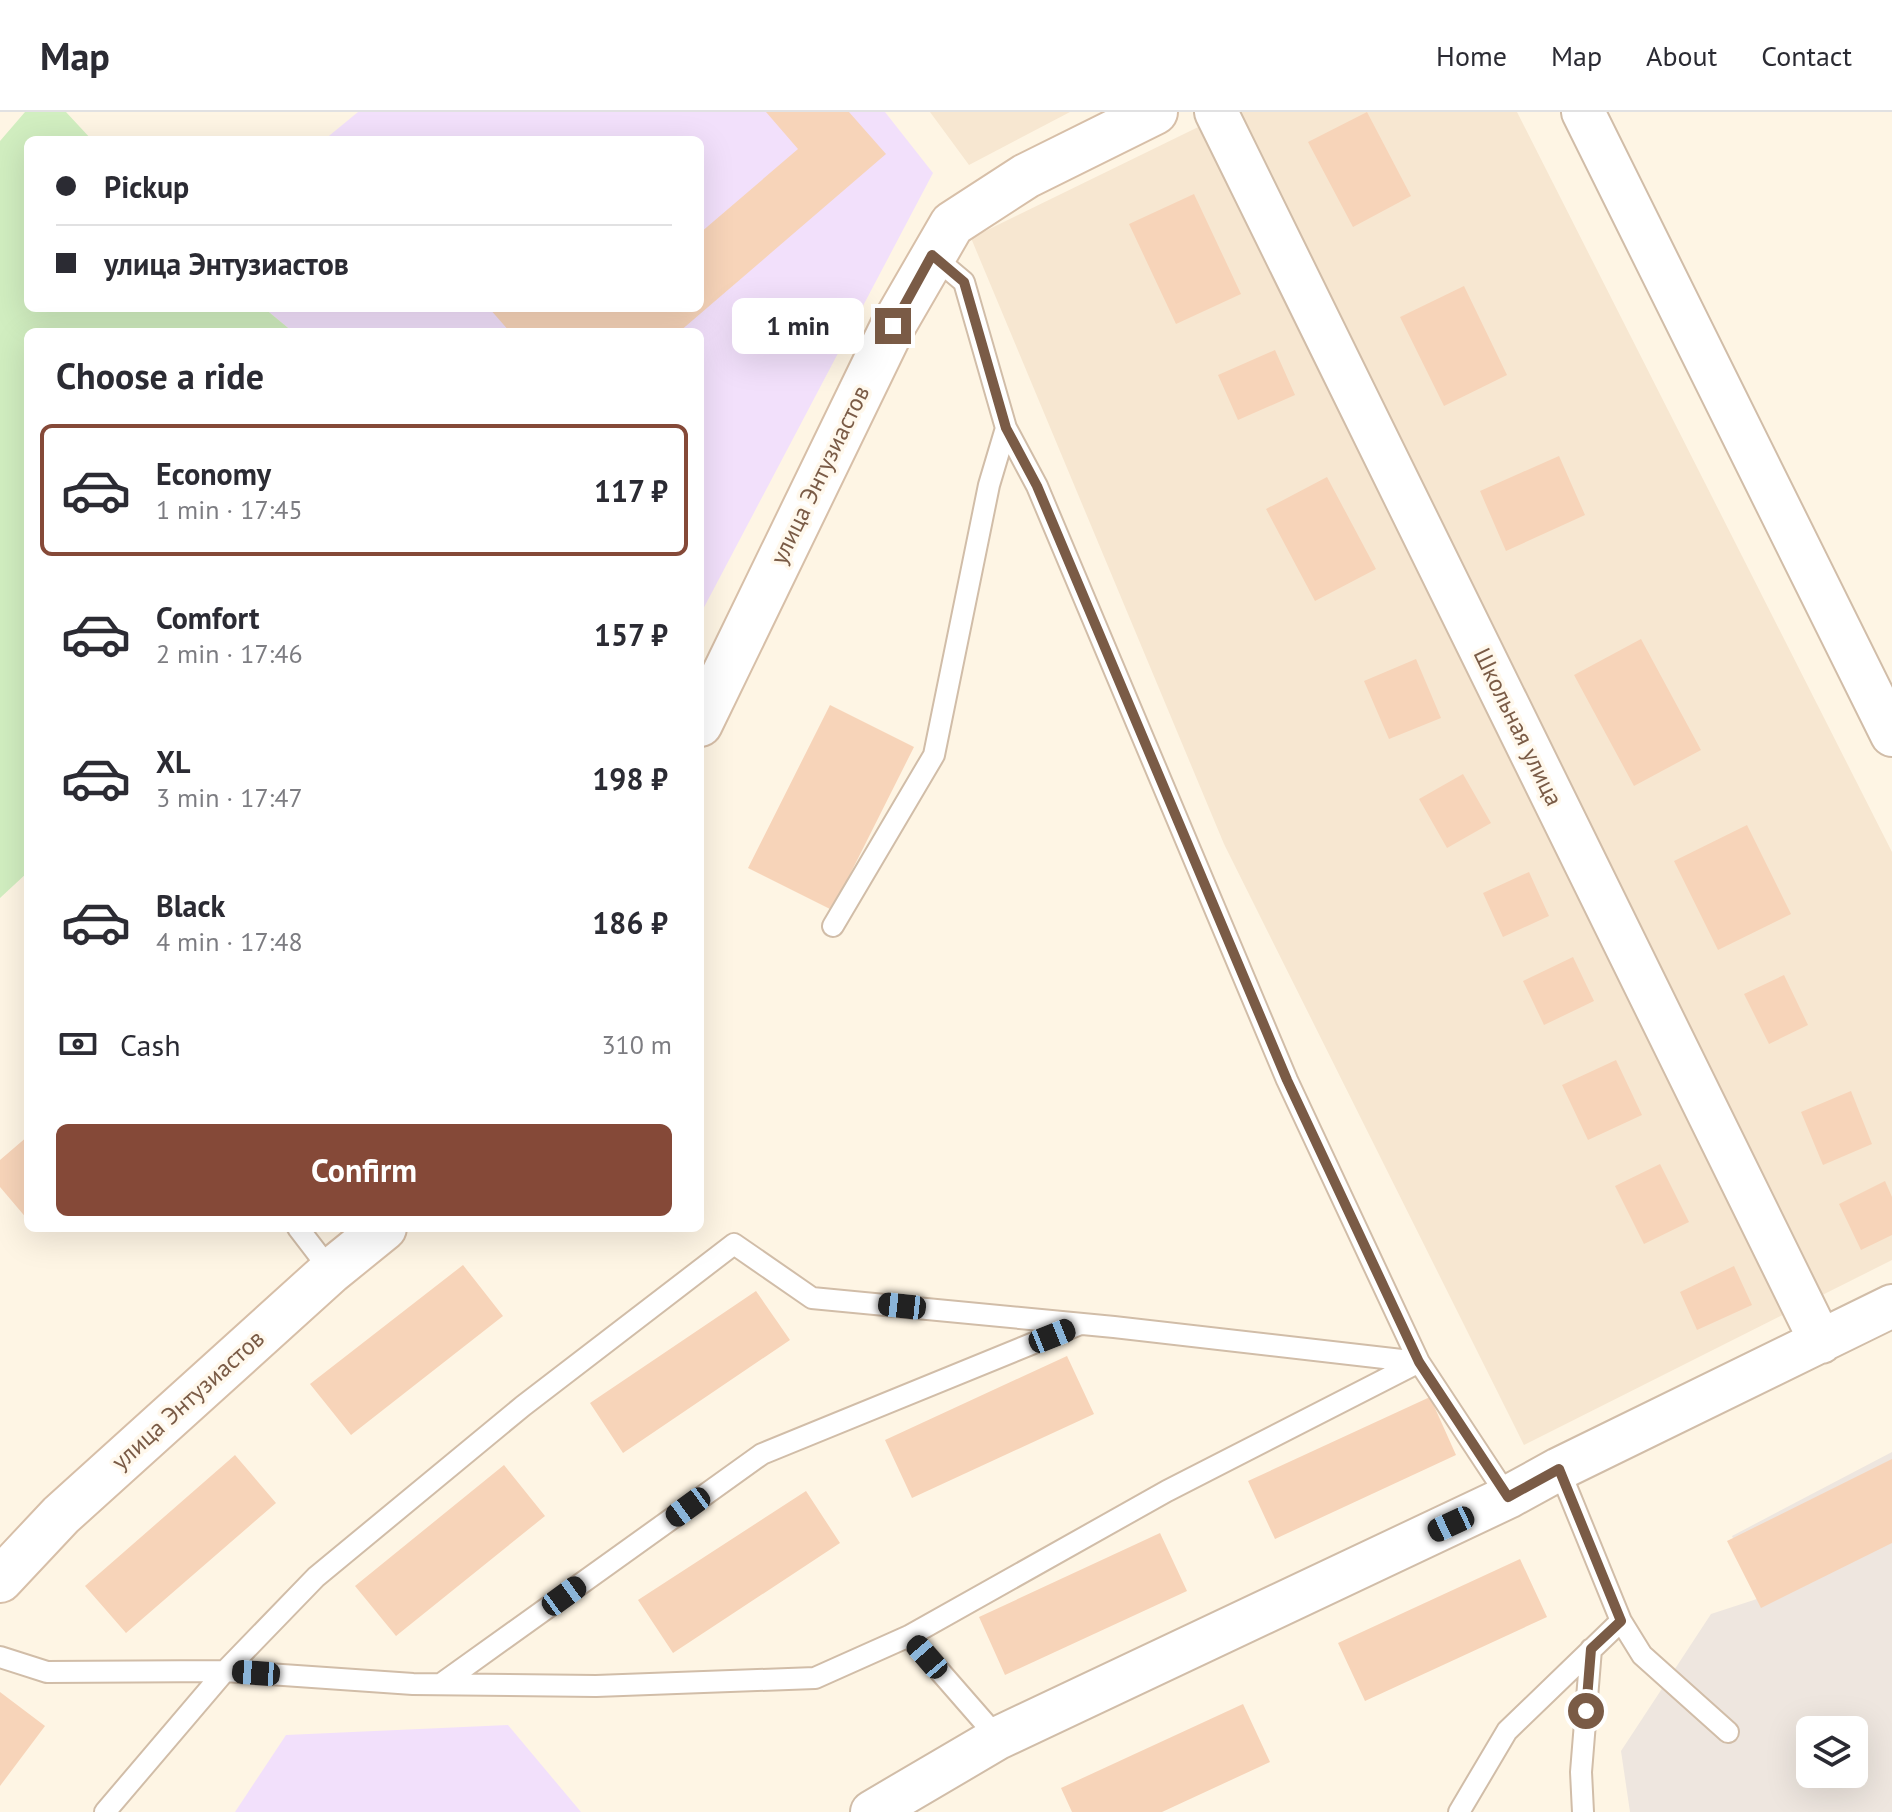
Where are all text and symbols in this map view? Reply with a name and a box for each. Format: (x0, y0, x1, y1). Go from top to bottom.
text: Map (40, 31, 110, 80)
text: Home (1436, 37, 1507, 74)
text: Map (1551, 37, 1602, 74)
text: About (1646, 37, 1717, 74)
text: Contact (1761, 37, 1852, 74)
text: Pickup (104, 167, 189, 206)
text: улица Энтузиастов (104, 244, 349, 283)
callout: 1 min (733, 298, 865, 354)
route end (875, 308, 911, 344)
text: 1 min (766, 309, 830, 342)
text: Choose a ride (56, 352, 264, 399)
street label: улица Энтузиастов (763, 380, 876, 569)
icon: car (60, 454, 132, 526)
text: Economy (156, 454, 271, 493)
text: 117 ₽ (594, 471, 668, 510)
text: 1 min · 17:45 (156, 493, 303, 526)
icon: car (60, 598, 132, 670)
text: Comfort (156, 598, 259, 637)
text: 157 ₽ (594, 615, 668, 654)
text: 2 min · 17:46 (156, 637, 303, 670)
street label: Школьная улица (1467, 643, 1570, 811)
icon: car (60, 742, 132, 814)
text: XL (156, 742, 190, 781)
text: 198 ₽ (592, 759, 668, 798)
text: 3 min · 17:47 (156, 781, 303, 814)
icon: car (60, 886, 132, 958)
text: Black (156, 886, 225, 925)
text: 186 ₽ (592, 903, 668, 942)
text: 4 min · 17:48 (156, 925, 303, 958)
icon: cash (56, 1022, 100, 1066)
text: Cash (120, 1025, 181, 1064)
text: 310 m (601, 1028, 672, 1061)
button: Confirm (56, 1124, 672, 1216)
car (877, 1292, 927, 1320)
car (1025, 1316, 1079, 1356)
street label: улица Энтузиастов (105, 1323, 271, 1476)
car (662, 1483, 714, 1531)
car (1424, 1503, 1478, 1545)
car (538, 1572, 590, 1620)
car (902, 1631, 952, 1683)
car (231, 1659, 281, 1687)
route start (1568, 1693, 1604, 1729)
map controls (1796, 1716, 1868, 1788)
button: layers (1796, 1716, 1868, 1788)

